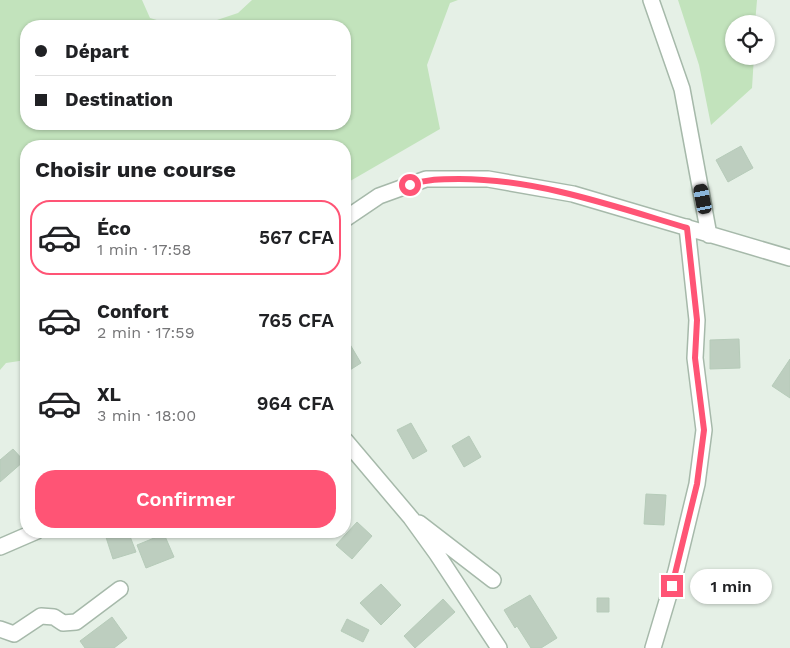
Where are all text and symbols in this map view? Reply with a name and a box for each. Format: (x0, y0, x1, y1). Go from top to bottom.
map controls (725, 15, 775, 65)
button: locate (725, 15, 775, 65)
text: Départ (65, 40, 129, 63)
text: Destination (65, 88, 173, 111)
text: Choisir une course (35, 157, 236, 182)
route start (399, 174, 421, 196)
car (692, 183, 713, 215)
icon: car (37, 215, 82, 260)
text: Éco (97, 217, 131, 240)
text: 567 CFA (259, 226, 334, 249)
text: 1 min · 17:58 (97, 240, 191, 259)
icon: car (37, 298, 82, 343)
text: Confort (97, 300, 168, 323)
text: 765 CFA (259, 309, 334, 332)
text: 2 min · 17:59 (97, 323, 195, 342)
icon: car (37, 381, 82, 426)
text: XL (97, 383, 121, 406)
text: 964 CFA (257, 392, 334, 415)
text: 3 min · 18:00 (97, 406, 196, 425)
button: Confirmer (35, 470, 336, 528)
callout: 1 min (690, 568, 772, 604)
route end (661, 575, 683, 597)
text: 1 min (710, 577, 752, 596)

